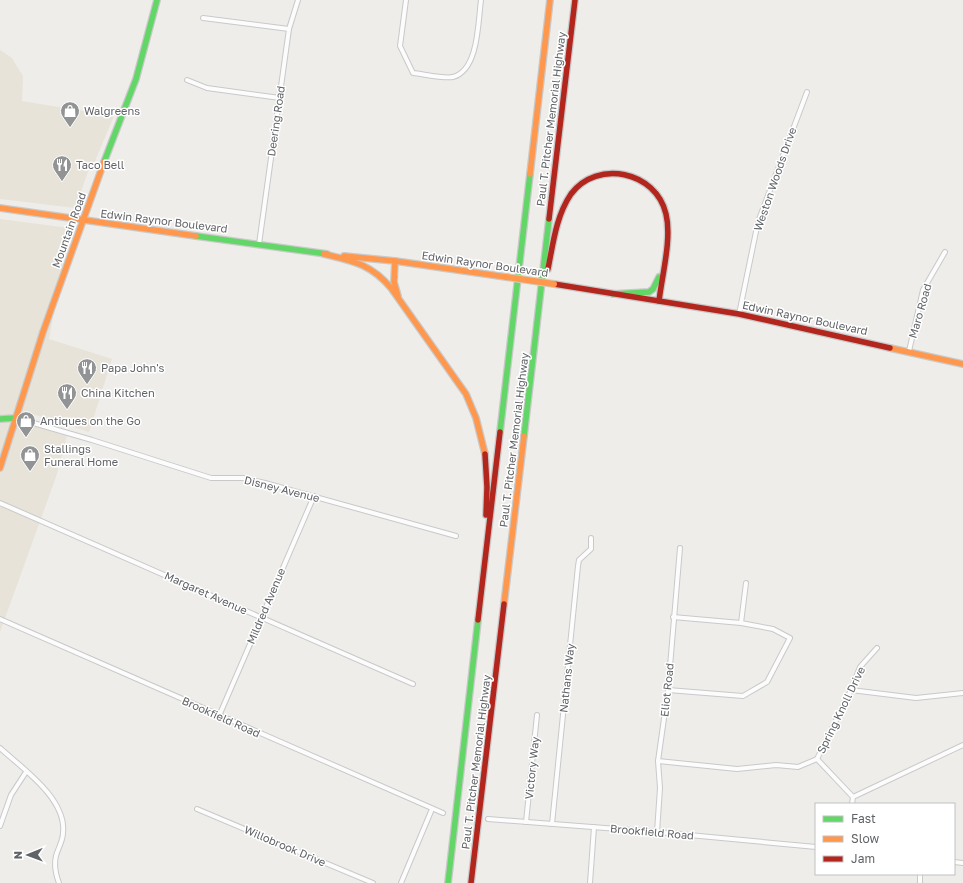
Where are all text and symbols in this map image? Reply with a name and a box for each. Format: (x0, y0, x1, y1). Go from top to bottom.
street label: Paul T. Pitcher Memorial Highway (533, 31, 568, 207)
street label: Deering Road (264, 85, 287, 157)
shop icon: Walgreens (59, 100, 81, 128)
place label: Walgreens (84, 104, 140, 117)
street label: Weston Woods Drive (751, 125, 798, 232)
restaurant icon: Taco Bell (51, 154, 73, 182)
place label: Taco Bell (76, 158, 125, 171)
street label: Mountain Road (49, 190, 88, 269)
street label: Edwin Raynor Boulevard (100, 206, 228, 235)
street label: Edwin Raynor Boulevard (421, 248, 549, 279)
street label: Maro Road (906, 282, 934, 340)
street label: Edwin Raynor Boulevard (741, 298, 869, 337)
street label: Paul T. Pitcher Memorial Highway (496, 352, 531, 528)
restaurant icon: Papa John's (76, 357, 98, 385)
place label: Papa John's (101, 361, 165, 374)
restaurant icon: China Kitchen (56, 382, 78, 410)
place label: China Kitchen (81, 386, 155, 399)
shop icon: Antiques on the Go (15, 410, 37, 438)
place label: Antiques on the Go (40, 414, 141, 427)
place label: Stallings Funeral Home (44, 442, 118, 468)
shop icon: Stallings Funeral Home (19, 444, 41, 472)
street label: Disney Avenue (243, 473, 321, 504)
street label: Mildred Avenue (244, 566, 287, 646)
street label: Margaret Avenue (163, 568, 250, 617)
street label: Nathans Way (556, 643, 577, 713)
street label: Eliot Road (657, 662, 676, 717)
street label: Spring Knoll Drive (814, 664, 867, 755)
street label: Paul T. Pitcher Memorial Highway (458, 674, 493, 850)
street label: Brookfield Road (180, 693, 262, 740)
street label: Victory Way (522, 736, 541, 800)
legend (815, 803, 955, 875)
text: Fast (851, 811, 876, 826)
street label: Brookfield Road (610, 821, 695, 842)
street label: Willobrook Drive (242, 822, 328, 869)
text: Slow (851, 831, 879, 846)
north arrow (8, 835, 48, 875)
text: N (11, 851, 24, 859)
text: Jam (851, 851, 875, 866)

